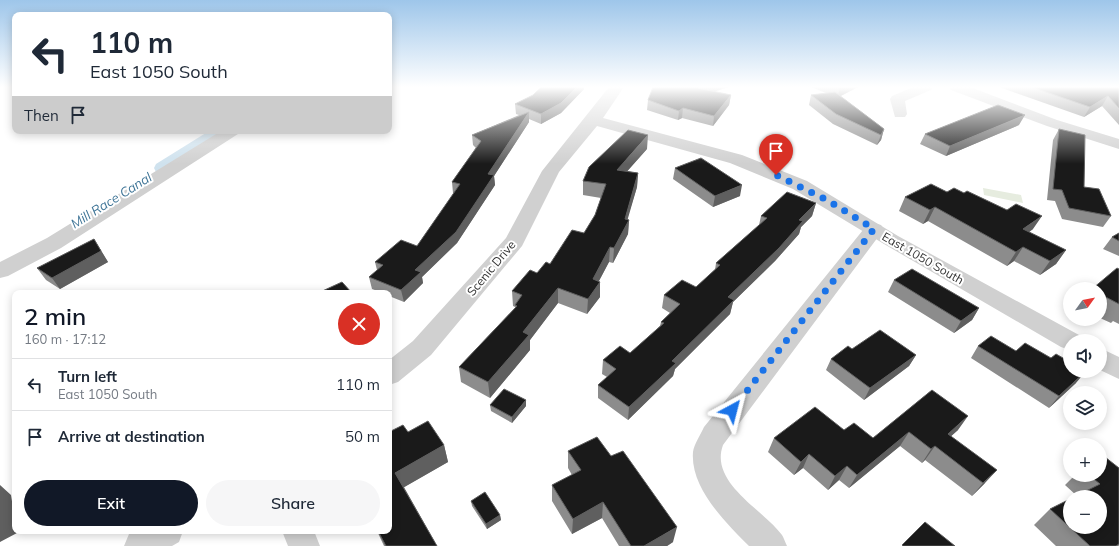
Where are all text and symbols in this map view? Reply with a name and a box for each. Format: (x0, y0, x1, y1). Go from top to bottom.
text: 110 m (90, 25, 173, 60)
icon: left (24, 28, 76, 80)
text: East 1050 South (90, 60, 228, 83)
icon: arrive (67, 104, 89, 126)
text: Then (24, 106, 59, 125)
pin (759, 134, 793, 175)
icon: arrive (765, 140, 787, 162)
water label: Mill Race Canal (68, 168, 155, 231)
street label: East 1050 South (879, 229, 967, 287)
street label: Scenic Drive (463, 237, 519, 299)
north arrow (1063, 282, 1107, 326)
map controls (1063, 282, 1107, 534)
text: 2 min (24, 301, 86, 331)
button: close (338, 303, 380, 345)
text: 160 m · 17:12 (24, 331, 106, 347)
button: sound (1063, 334, 1107, 378)
text: Turn left (58, 367, 117, 386)
icon: left (24, 374, 46, 396)
text: 110 m (336, 375, 380, 394)
text: East 1050 South (58, 386, 157, 402)
button: layers (1063, 386, 1107, 430)
position arrow (711, 389, 753, 431)
icon: arrive (24, 426, 46, 448)
text: Arrive at destination (58, 427, 205, 446)
text: 50 m (345, 427, 380, 446)
button: + (1063, 438, 1107, 482)
button: Exit (24, 480, 198, 526)
button: Share (206, 480, 380, 526)
button: − (1063, 490, 1107, 534)

